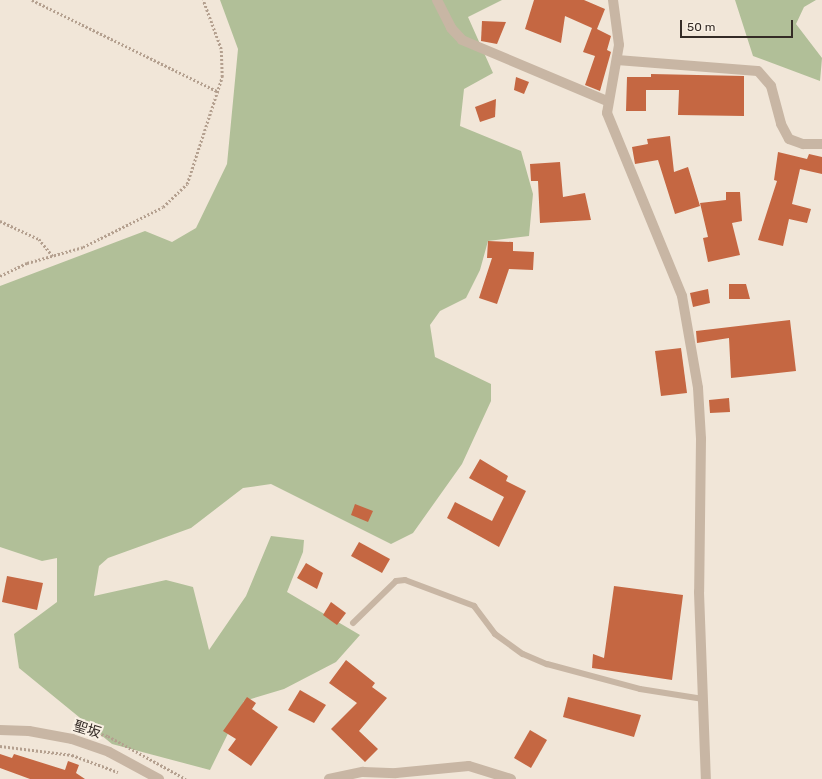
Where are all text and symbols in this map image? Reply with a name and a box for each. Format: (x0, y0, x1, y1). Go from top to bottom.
scale bar (682, 12, 795, 38)
text: 50 m (687, 20, 715, 34)
street label: 聖坂 (71, 718, 103, 742)

